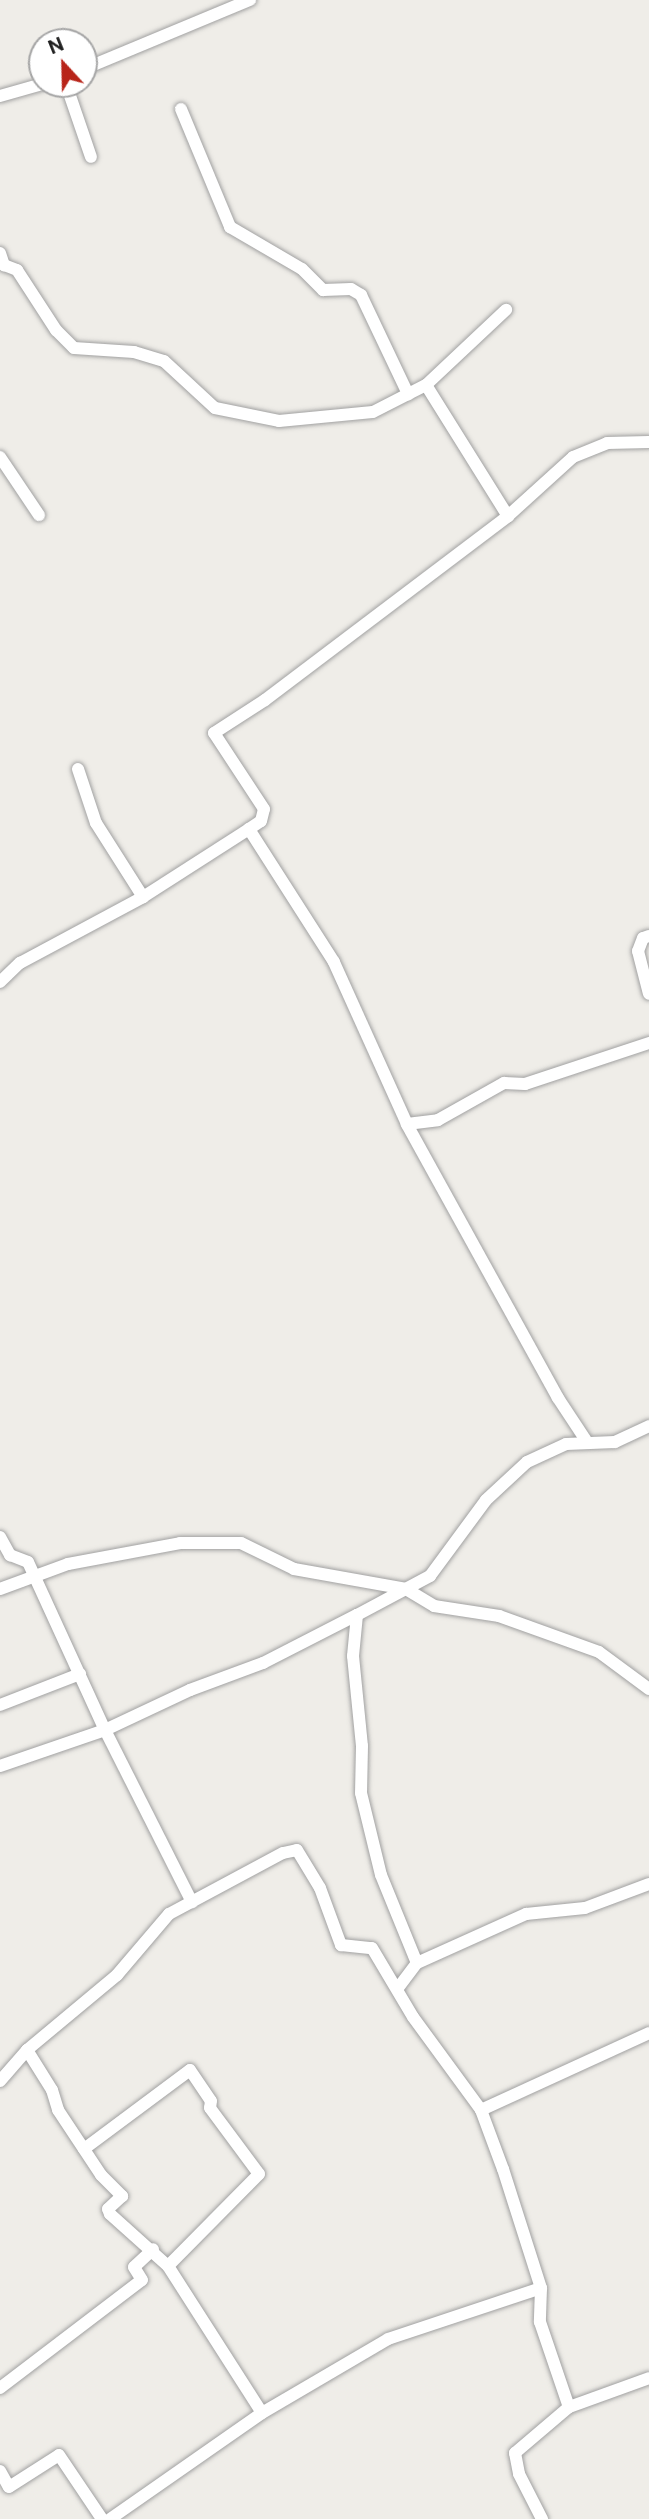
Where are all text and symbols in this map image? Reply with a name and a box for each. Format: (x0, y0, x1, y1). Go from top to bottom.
north arrow (28, 28, 98, 98)
text: N (45, 32, 67, 58)

